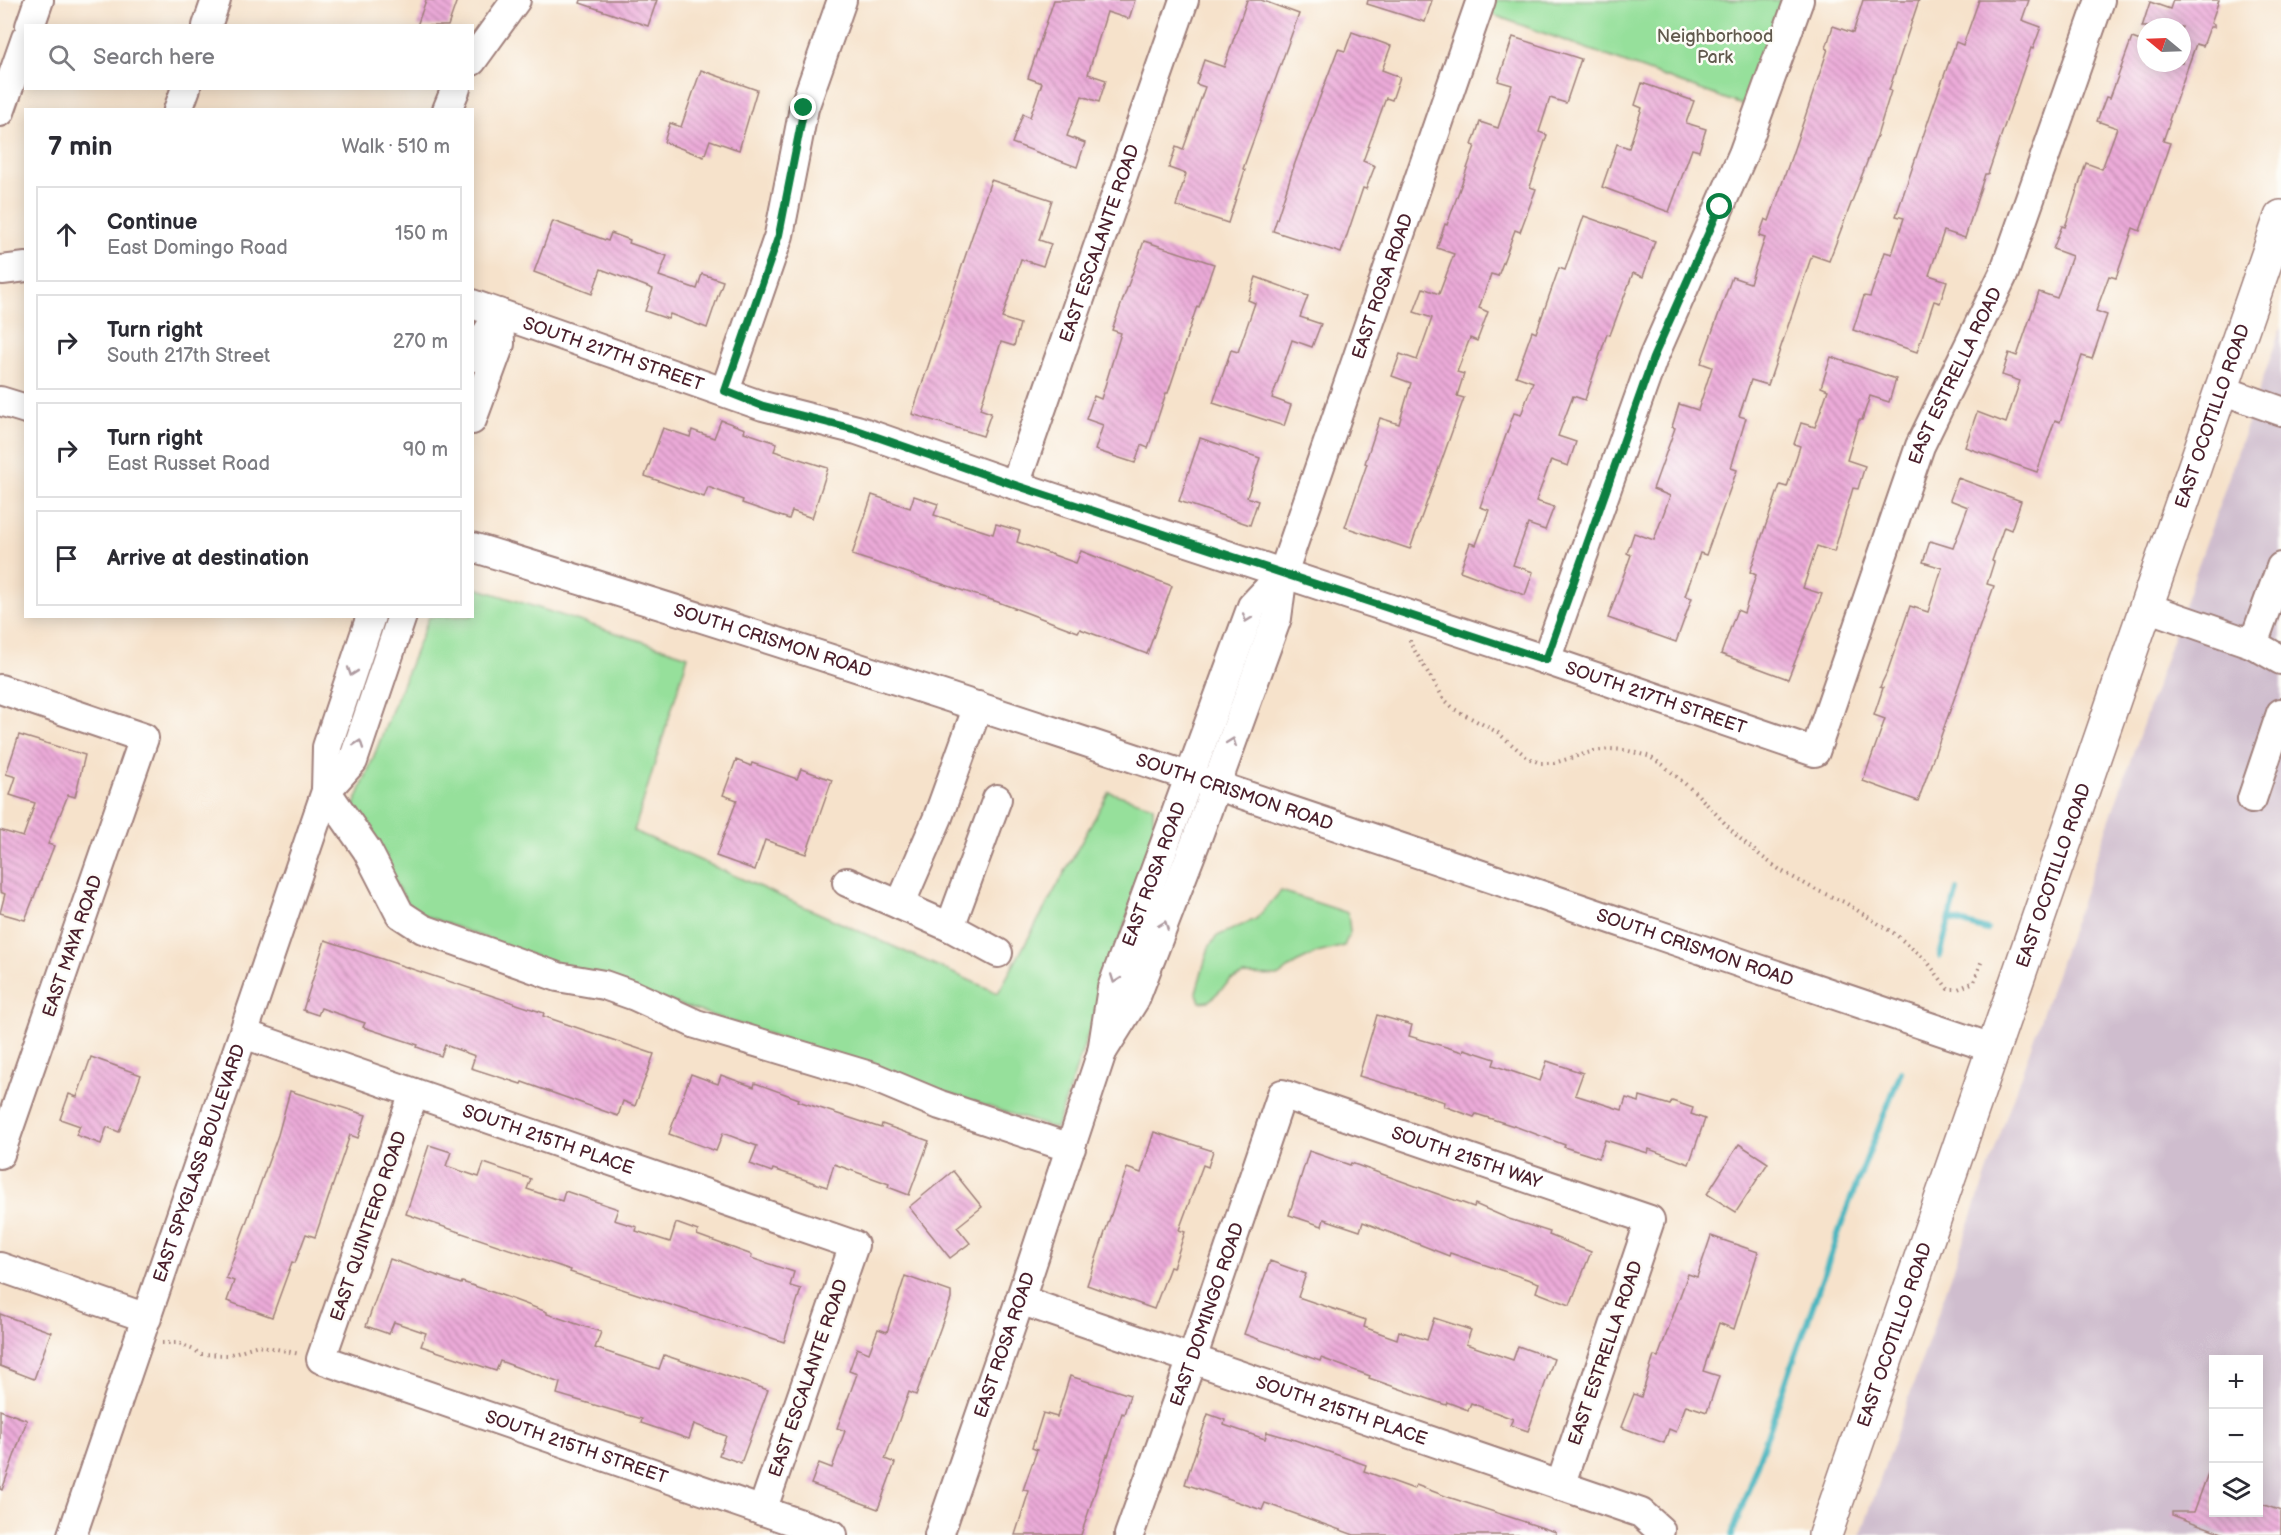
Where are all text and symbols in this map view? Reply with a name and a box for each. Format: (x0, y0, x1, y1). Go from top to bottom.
north arrow (2137, 18, 2191, 72)
search box (24, 24, 474, 90)
park label: Neighborhood Park (1657, 26, 1773, 68)
icon: search (45, 41, 78, 74)
text: Search here (93, 44, 215, 71)
route end (790, 94, 816, 120)
text: 7 min (48, 132, 112, 163)
text: Walk · 510 m (341, 135, 450, 159)
street label: EAST ESCALANTE ROAD (1056, 142, 1144, 345)
route start (1706, 193, 1732, 219)
text: Continue (107, 209, 197, 236)
street label: EAST ROSA ROAD (1348, 211, 1417, 362)
icon: ahead (50, 218, 83, 251)
text: 150 m (395, 222, 448, 246)
text: East Domingo Road (107, 236, 288, 260)
street label: EAST ESTRELLA ROAD (1905, 284, 2006, 467)
street label: SOUTH 217TH STREET (520, 313, 707, 396)
text: Turn right (107, 317, 203, 344)
street label: EAST OCOTILLO ROAD (2171, 321, 2254, 511)
icon: right (50, 326, 83, 359)
text: 270 m (393, 330, 448, 354)
text: South 217th Street (107, 344, 270, 368)
text: Turn right (107, 425, 203, 452)
icon: right (50, 434, 83, 467)
text: 90 m (403, 438, 448, 462)
text: East Russet Road (107, 452, 270, 476)
icon: arrive (50, 542, 83, 575)
text: Arrive at destination (107, 545, 309, 572)
street label: SOUTH CRISMON ROAD (671, 600, 874, 682)
one-way arrow (1242, 612, 1255, 623)
street label: SOUTH 217TH STREET (1562, 657, 1749, 739)
one-way arrow (347, 666, 360, 677)
one-way arrow (1225, 737, 1238, 748)
one-way arrow (351, 739, 364, 749)
street label: SOUTH CRISMON ROAD (1133, 749, 1336, 835)
street label: EAST OCOTILLO ROAD (2012, 781, 2095, 970)
street label: EAST ROSA ROAD (1118, 799, 1190, 949)
street label: EAST MAYA ROAD (38, 872, 107, 1020)
street label: SOUTH CRISMON ROAD (1594, 905, 1796, 991)
one-way arrow (1157, 920, 1169, 931)
one-way arrow (1110, 973, 1123, 984)
street label: EAST SPYGLASS BOULEVARD (149, 1041, 250, 1285)
street label: SOUTH 215TH PLACE (460, 1100, 637, 1179)
street label: SOUTH 215TH WAY (1389, 1122, 1545, 1193)
street label: EAST QUINTERO ROAD (326, 1128, 411, 1324)
street label: EAST DOMINGO ROAD (1166, 1220, 1249, 1409)
street label: EAST OCOTILLO ROAD (1853, 1240, 1936, 1430)
street label: EAST ESTRELLA ROAD (1564, 1258, 1647, 1448)
street label: EAST ROSA ROAD (970, 1270, 1039, 1421)
street label: EAST ESCALANTE ROAD (765, 1276, 852, 1480)
map controls (2209, 1355, 2263, 1517)
button: + (2209, 1355, 2263, 1409)
street label: SOUTH 215TH PLACE (1253, 1372, 1430, 1450)
street label: SOUTH 215TH STREET (482, 1406, 671, 1488)
button: − (2209, 1409, 2263, 1463)
button: layers (2209, 1463, 2263, 1517)

